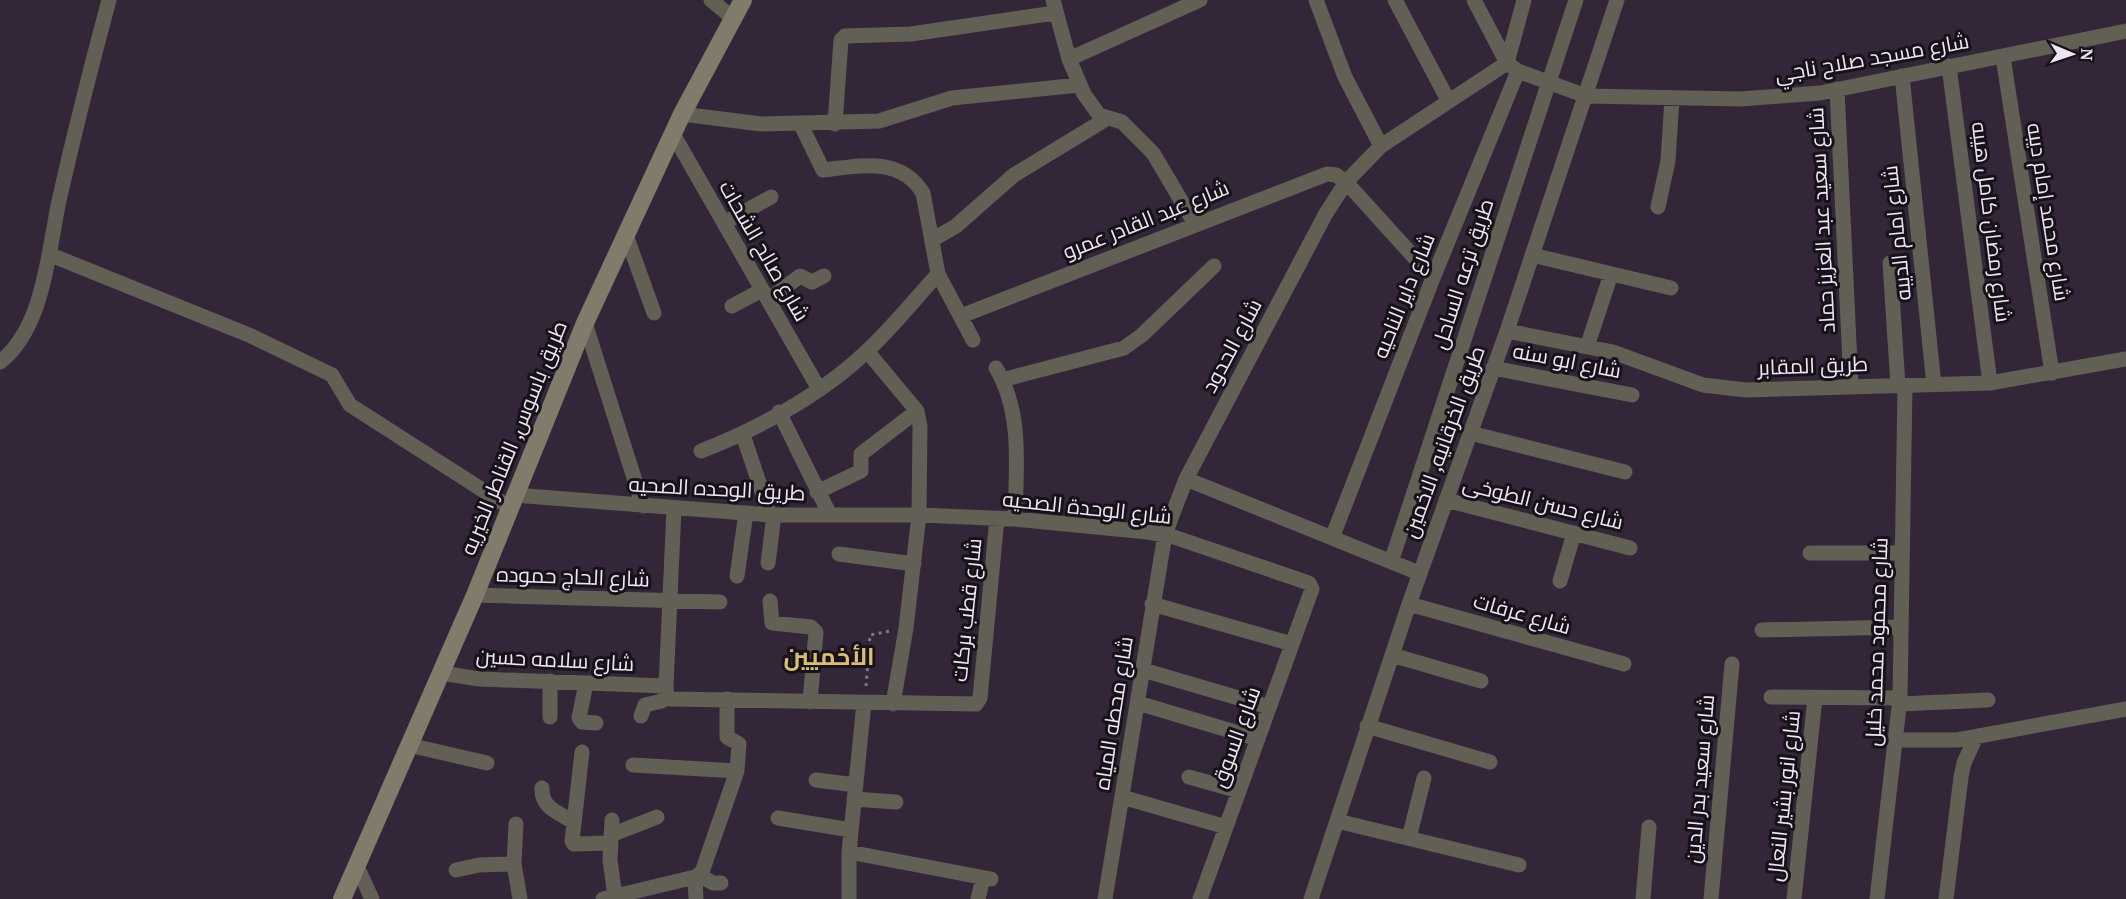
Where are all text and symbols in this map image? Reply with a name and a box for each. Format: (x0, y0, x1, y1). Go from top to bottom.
north arrow (2042, 24, 2102, 84)
street label: شارع مسجد صلاح ناجي (1772, 26, 1972, 91)
text: N (2076, 48, 2098, 61)
street label: شارع سعيد عبد العزيز حماد (1801, 106, 1842, 334)
street label: شارع رمضان كامل هيبه (1965, 120, 2018, 324)
street label: شارع محمد إمام ديبه (2020, 121, 2077, 303)
street label: شارع امام الديبه (1875, 164, 1918, 302)
street label: شارع عبد القادر عمرو (1058, 173, 1233, 266)
street label: شارع صالح الشحات (712, 175, 817, 327)
street label: طريق ترعه الساحل (1425, 195, 1500, 353)
street label: شارع داير الناحيه (1365, 229, 1442, 363)
street label: شارع الحدود (1195, 294, 1268, 398)
street label: طريق باسوس, القناطر الخيريه (453, 316, 573, 559)
street label: شارع ابو سنه (1510, 336, 1624, 385)
street label: طريق الخرقانيه, الاخمين (1395, 342, 1491, 542)
street label: طريق المقابر (1756, 349, 1869, 381)
street label: طريق الوحده الصحيه (628, 469, 806, 507)
street label: شارع حسن الطوخى (1460, 469, 1626, 536)
street label: شارع الوحدة الصحيه (1001, 484, 1173, 531)
street label: شارع قطب بركات (945, 537, 988, 683)
street label: شارع محمود محمد خليل (1858, 537, 1895, 747)
street label: شارع الحاج حموده (496, 559, 650, 594)
street label: شارع عرفات (1470, 586, 1574, 641)
street label: شارع محطه المياه (1087, 634, 1140, 792)
district label: الأخميين (783, 640, 875, 672)
street label: شارع سلامه حسين (475, 641, 635, 678)
street label: شارع السوق (1204, 682, 1267, 791)
street label: شارع سعيد بدر الدين (1678, 693, 1721, 865)
street label: شارع انور بشير النعال (1760, 709, 1807, 883)

